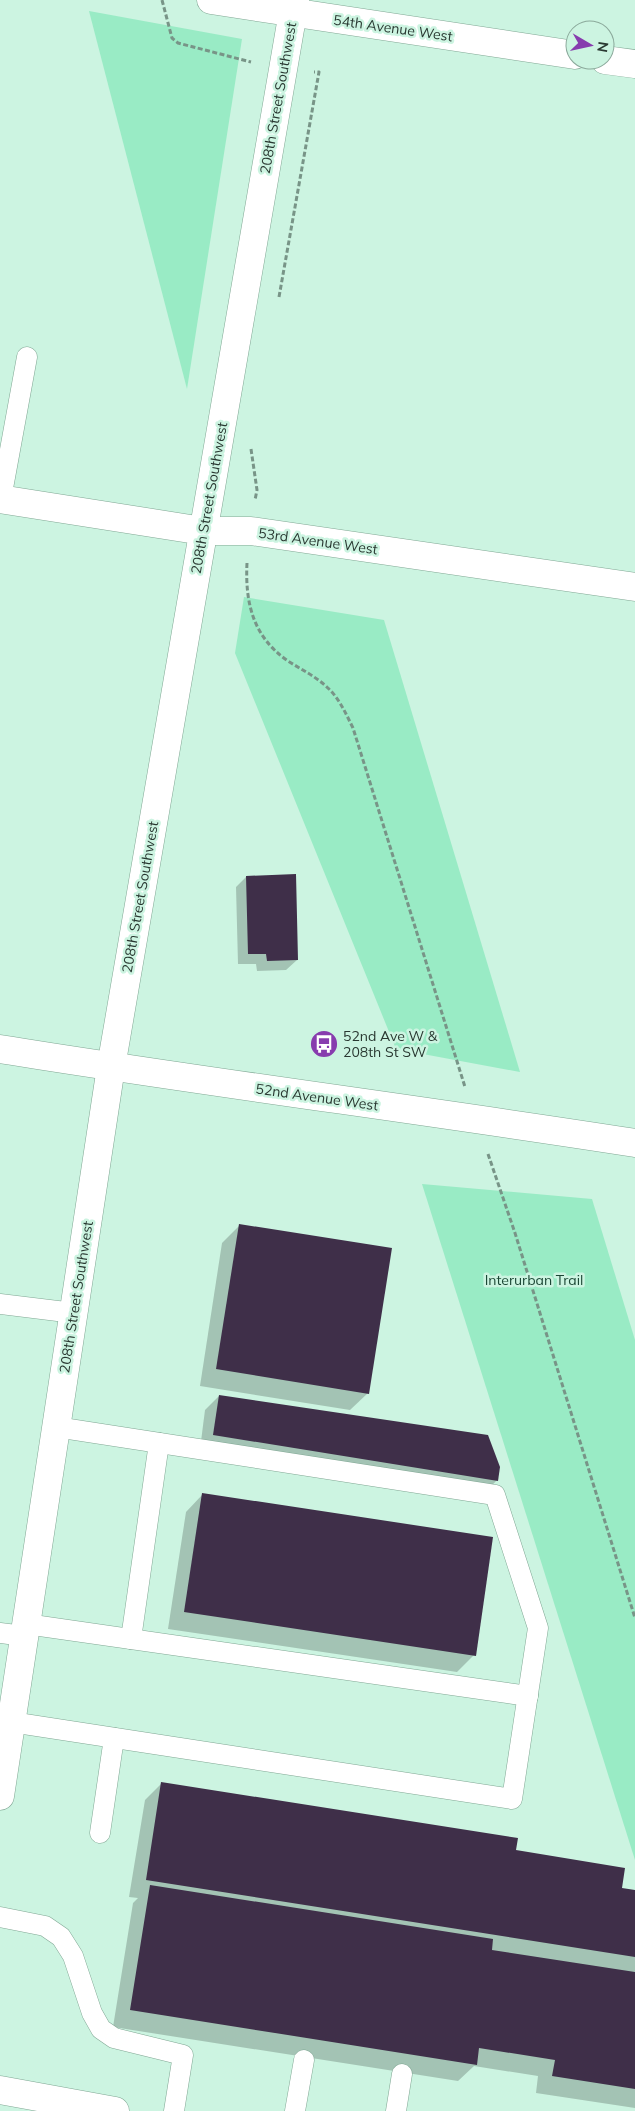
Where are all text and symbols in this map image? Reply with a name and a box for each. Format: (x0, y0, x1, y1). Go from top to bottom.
street label: 54th Avenue West (332, 11, 454, 45)
north arrow (565, 20, 615, 70)
street label: 208th Street Southwest (256, 21, 300, 175)
text: N (593, 40, 613, 54)
street label: 208th Street Southwest (187, 421, 231, 575)
street label: 53rd Avenue West (257, 524, 379, 558)
street label: 208th Street Southwest (118, 820, 162, 974)
place label: 52nd Ave W & 208th St SW (343, 1027, 438, 1061)
bus stop icon: 52nd Ave W & 208th St SW (309, 1029, 339, 1059)
street label: 52nd Avenue West (255, 1079, 380, 1115)
street label: 208th Street Southwest (55, 1220, 97, 1374)
park label: Interurban Trail (485, 1271, 583, 1289)

